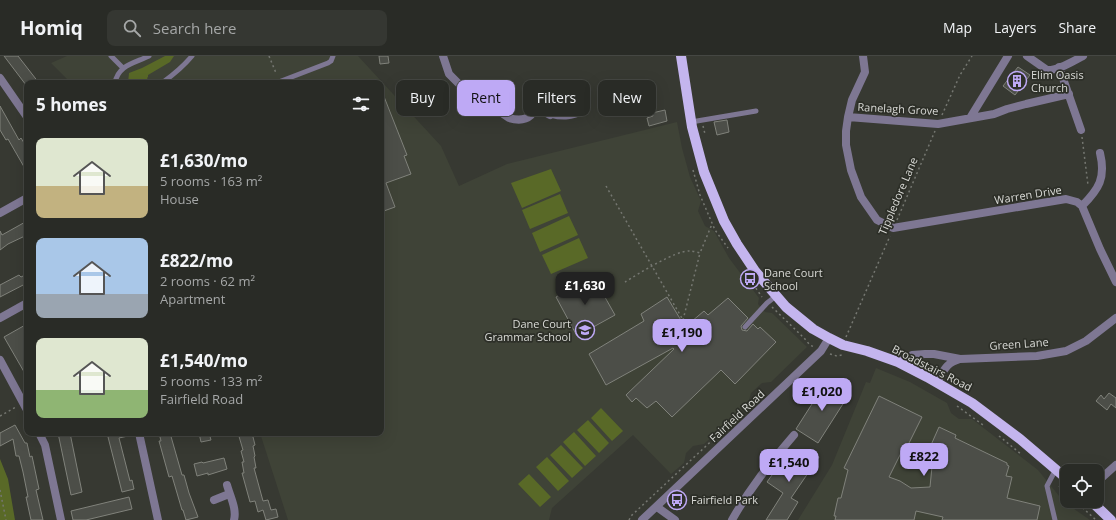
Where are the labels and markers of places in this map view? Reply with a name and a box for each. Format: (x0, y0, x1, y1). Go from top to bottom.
place label: Elim Oasis Church (1031, 67, 1084, 95)
building icon: Elim Oasis Church (1006, 70, 1028, 92)
place label: Dane Court School (764, 265, 823, 293)
bus stop icon: Dane Court School (739, 268, 761, 290)
pin: £1,630 (552, 272, 618, 306)
place label: Dane Court Grammar School (485, 316, 571, 344)
school or university icon: Dane Court Grammar School (574, 319, 596, 341)
pin: £1,190 (649, 319, 715, 353)
pin: £1,020 (789, 378, 855, 412)
pin: £822 (900, 443, 948, 477)
pin: £1,540 (756, 449, 822, 483)
bus stop icon: Fairfield Park (666, 489, 688, 511)
place label: Fairfield Park (691, 492, 758, 507)

